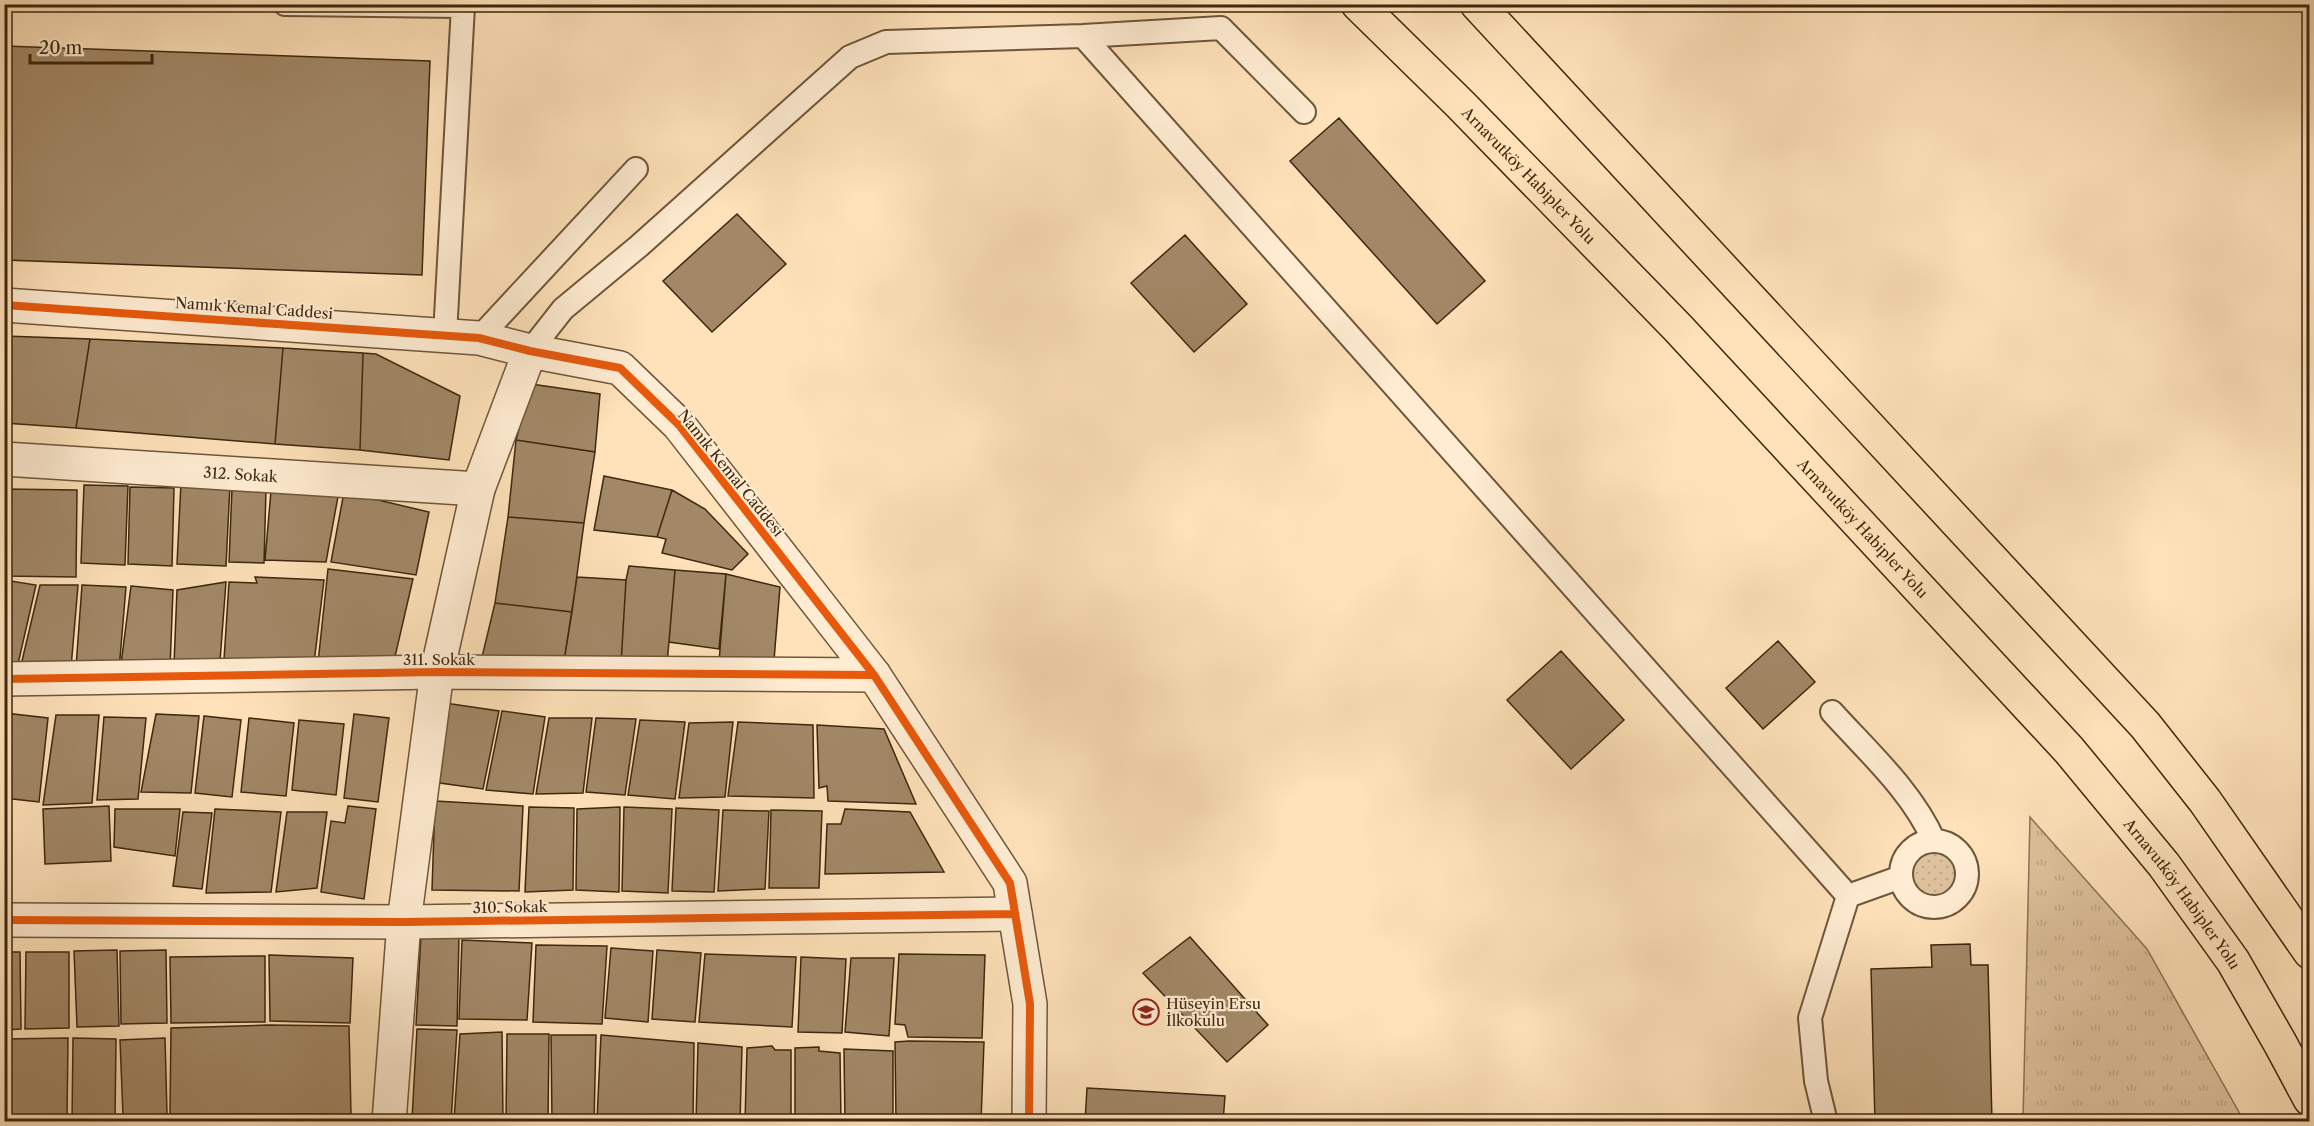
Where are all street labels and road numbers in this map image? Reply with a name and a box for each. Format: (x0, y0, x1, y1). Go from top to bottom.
street label: Arnavutköy Habipler Yolu (1458, 102, 1600, 247)
street label: Namık Kemal Caddesi (174, 293, 334, 323)
street label: Namık Kemal Caddesi (674, 406, 788, 541)
street label: Arnavutköy Habipler Yolu (1793, 453, 1933, 602)
street label: 312. Sokak (203, 462, 280, 486)
street label: 311. Sokak (403, 650, 476, 669)
street label: Arnavutköy Habipler Yolu (2119, 814, 2245, 972)
street label: 310. Sokak (472, 897, 549, 917)

